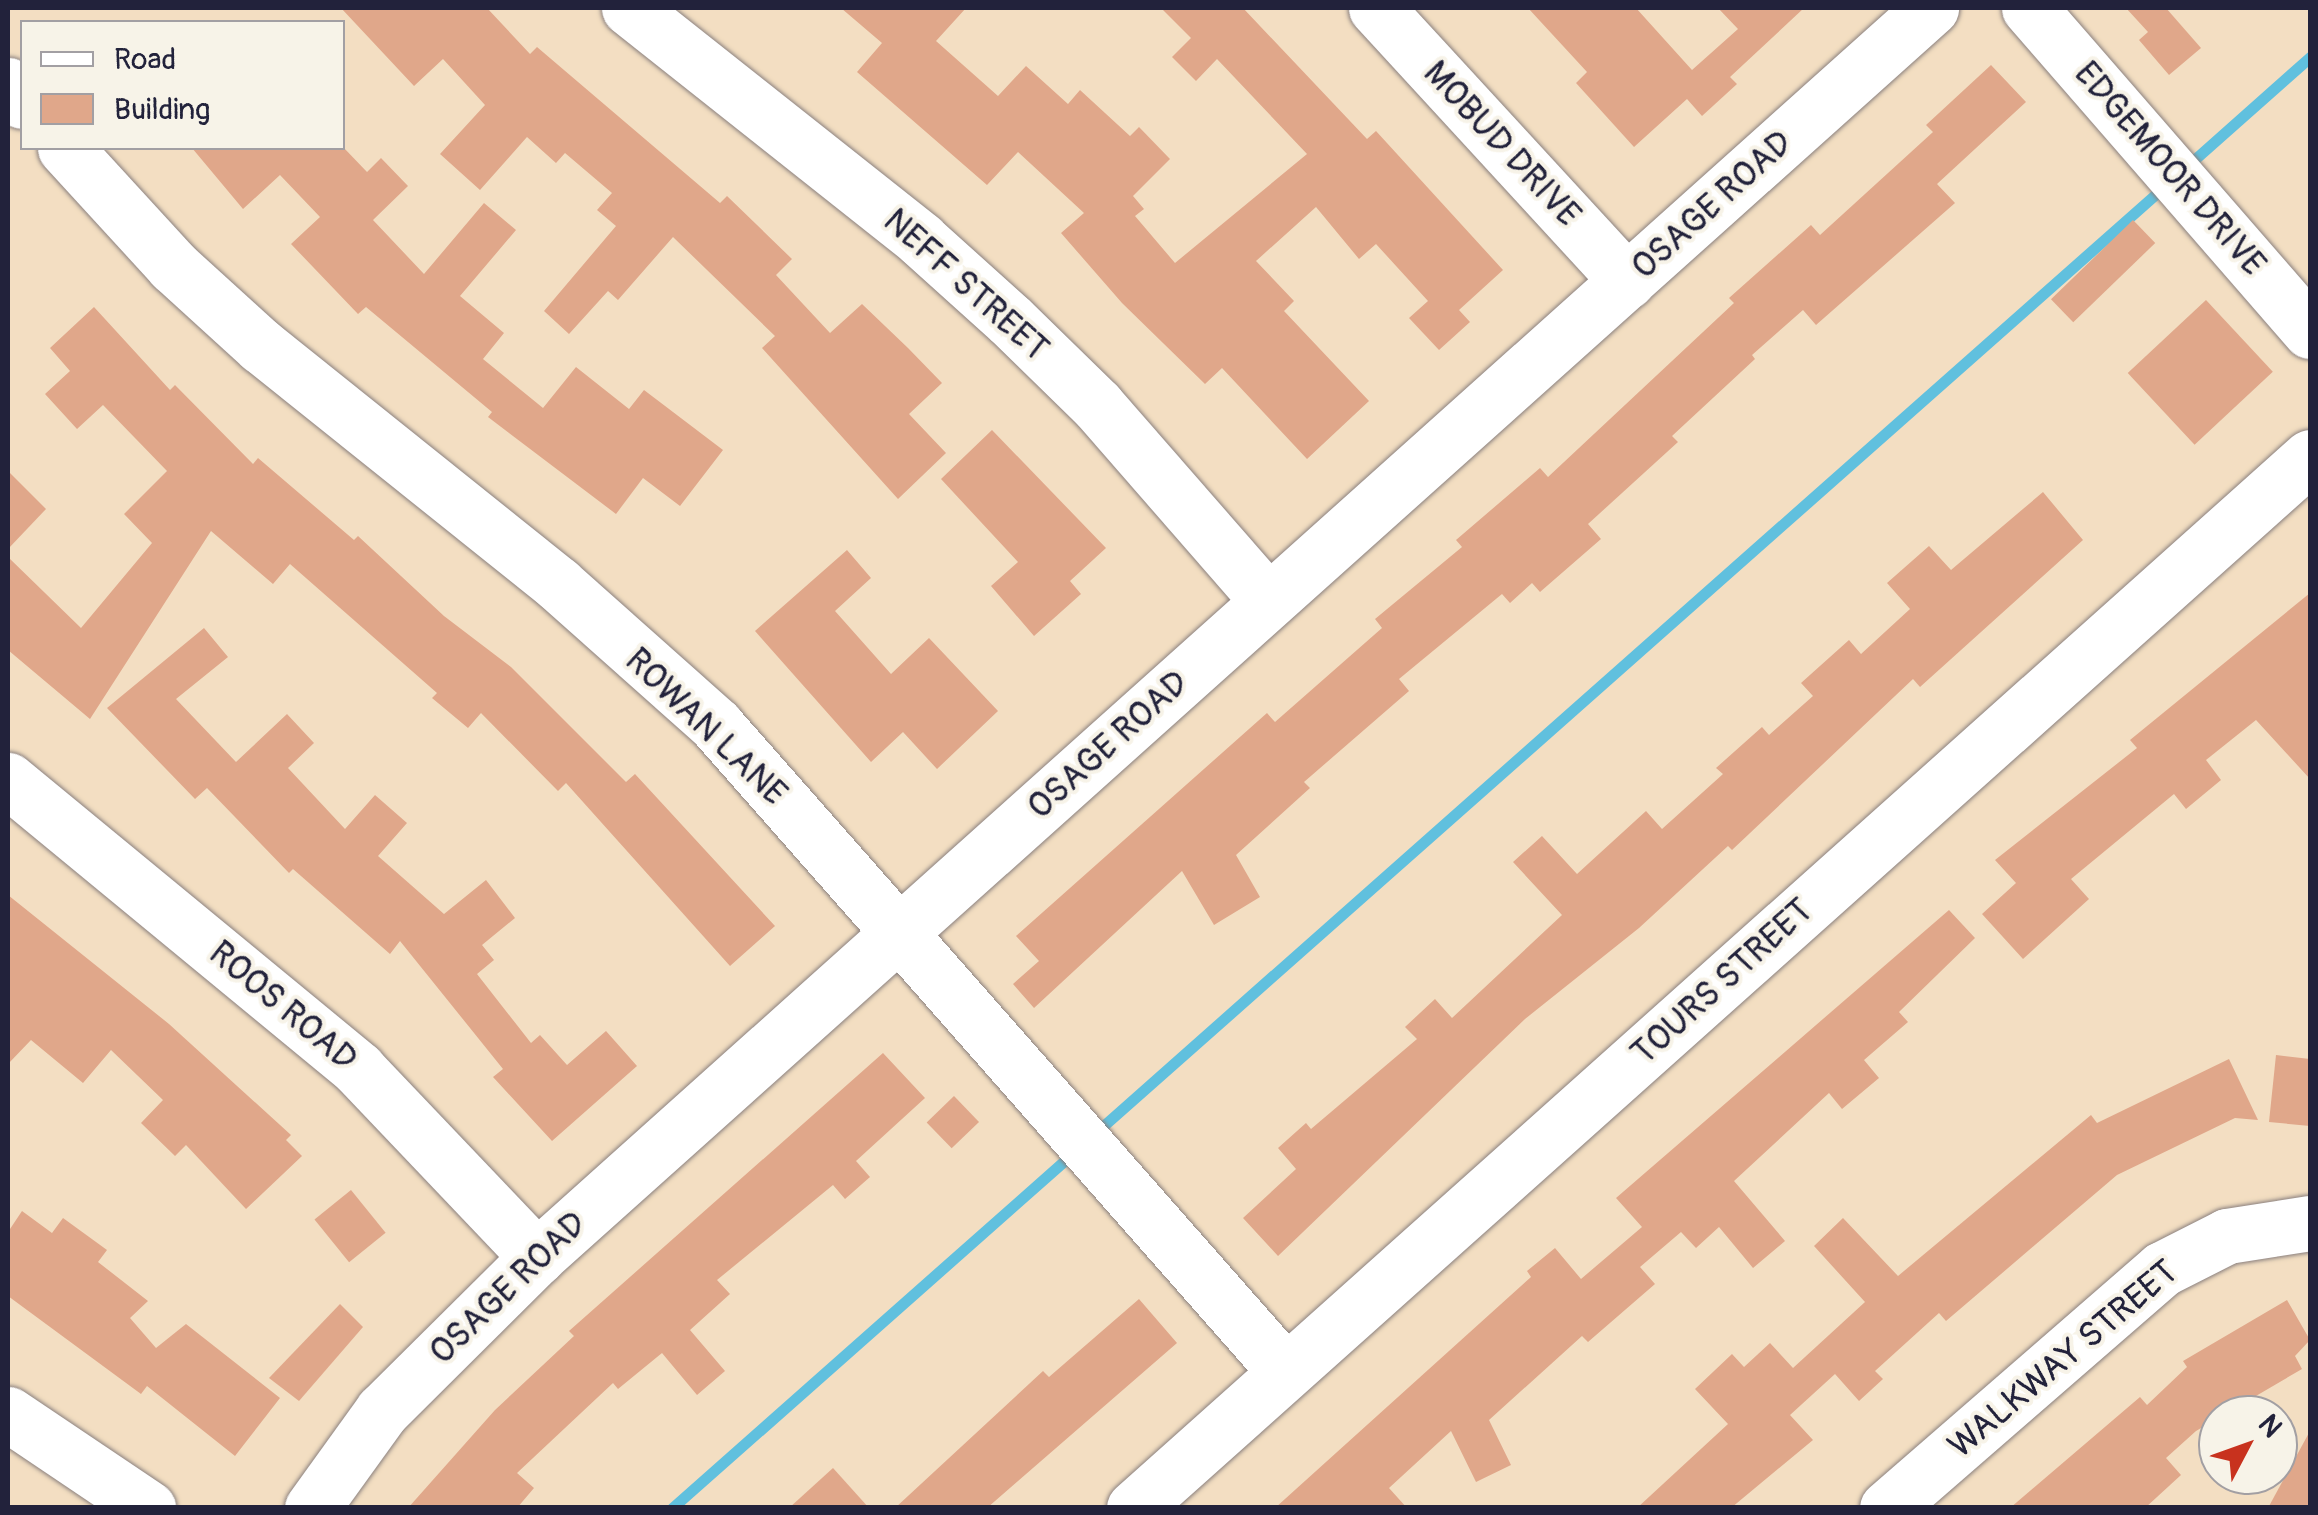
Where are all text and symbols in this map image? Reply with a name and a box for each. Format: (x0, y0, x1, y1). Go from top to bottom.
legend (20, 20, 345, 150)
text: Road (114, 41, 176, 78)
street label: MOBUD DRIVE (1415, 52, 1589, 236)
street label: EDGEMOOR DRIVE (2065, 53, 2275, 285)
text: Building (114, 91, 210, 128)
street label: OSAGE ROAD (1623, 122, 1801, 288)
street label: NEFF STREET (875, 200, 1057, 370)
street label: ROWAN LANE (616, 639, 796, 815)
street label: OSAGE ROAD (1019, 662, 1197, 828)
street label: TOURS STREET (1623, 890, 1821, 1074)
street label: ROOS ROAD (201, 932, 365, 1080)
street label: OSAGE ROAD (421, 1203, 595, 1373)
street label: WALKWAY STREET (1940, 1251, 2186, 1467)
north arrow (2198, 1395, 2298, 1495)
text: N (2250, 1408, 2289, 1445)

